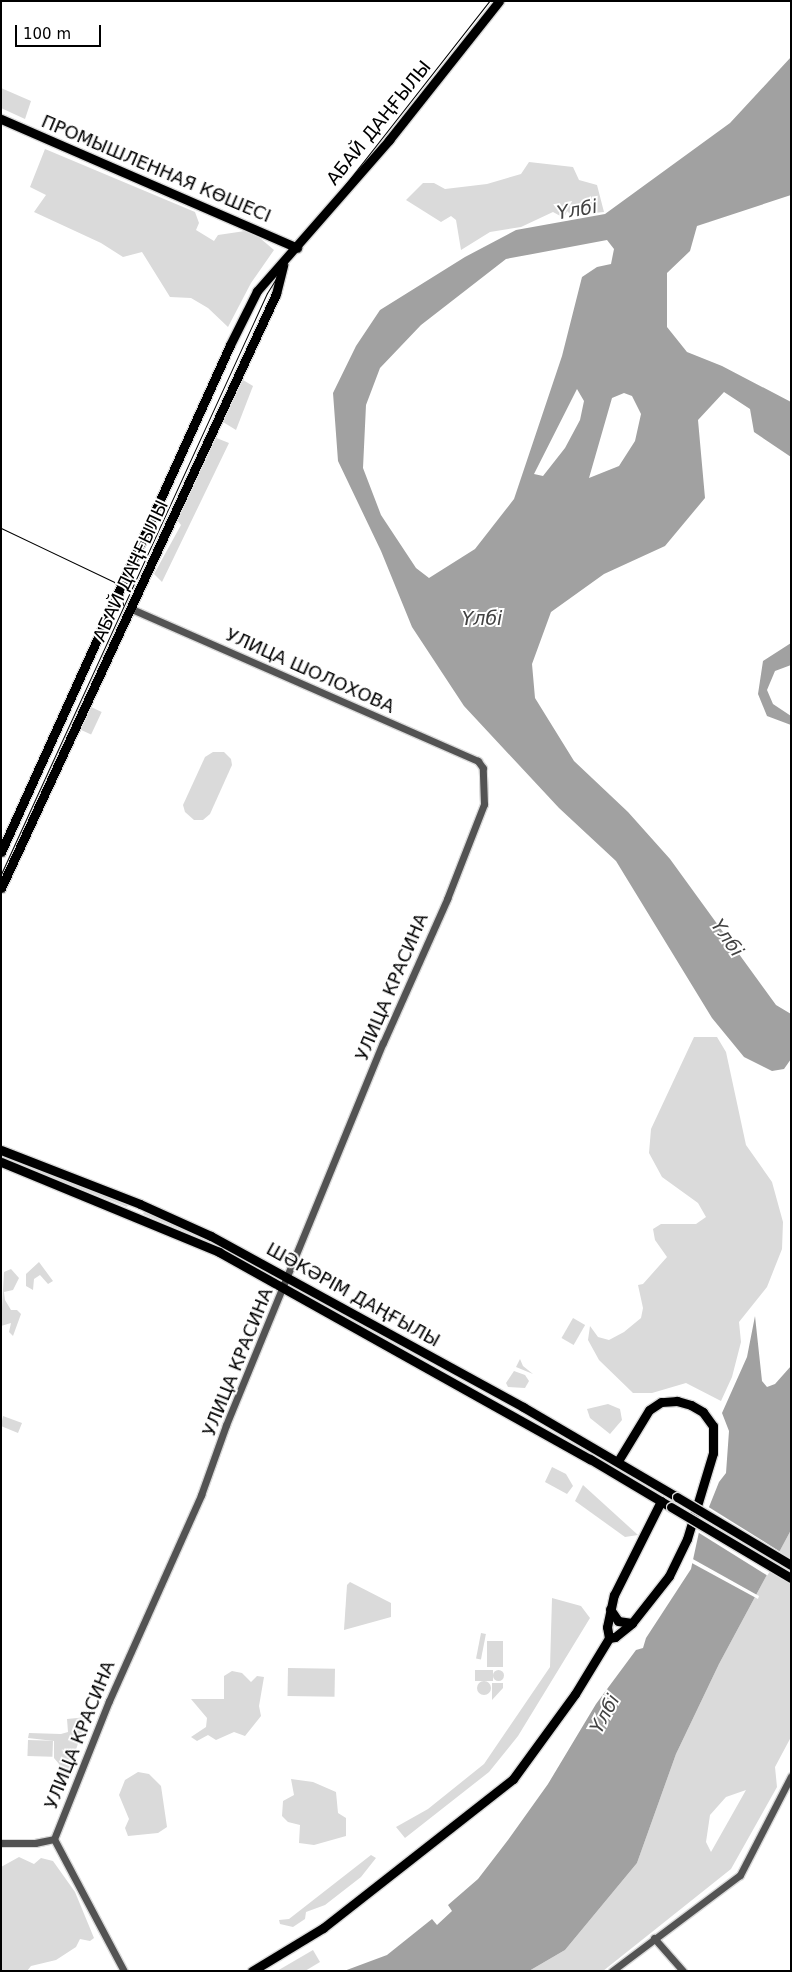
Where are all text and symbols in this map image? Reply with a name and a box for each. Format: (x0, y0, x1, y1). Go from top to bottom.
scale bar (18, 15, 104, 47)
text: 100 m (23, 25, 71, 43)
street label: АБАЙ ДАҢҒЫЛЫ (322, 57, 436, 189)
street label: ПРОМЫШЛЕННАЯ КӨШЕСІ (38, 111, 274, 227)
water label: Үлбі (555, 195, 599, 225)
street label: АБАЙ ДАҢҒЫЛЫ (89, 497, 173, 645)
water label: Үлбі (462, 608, 502, 630)
street label: УЛИЦА ШОЛОХОВА (222, 624, 398, 718)
street label: УЛИЦА КРАСИНА (351, 910, 433, 1064)
water label: Үлбі (706, 915, 748, 961)
street label: ШӘКӘРІМ ДАҢҒЫЛЫ (262, 1238, 444, 1352)
street label: УЛИЦА КРАСИНА (198, 1285, 278, 1439)
street label: УЛИЦА КРАСИНА (40, 1658, 120, 1812)
water label: Үлбі (585, 1691, 625, 1737)

